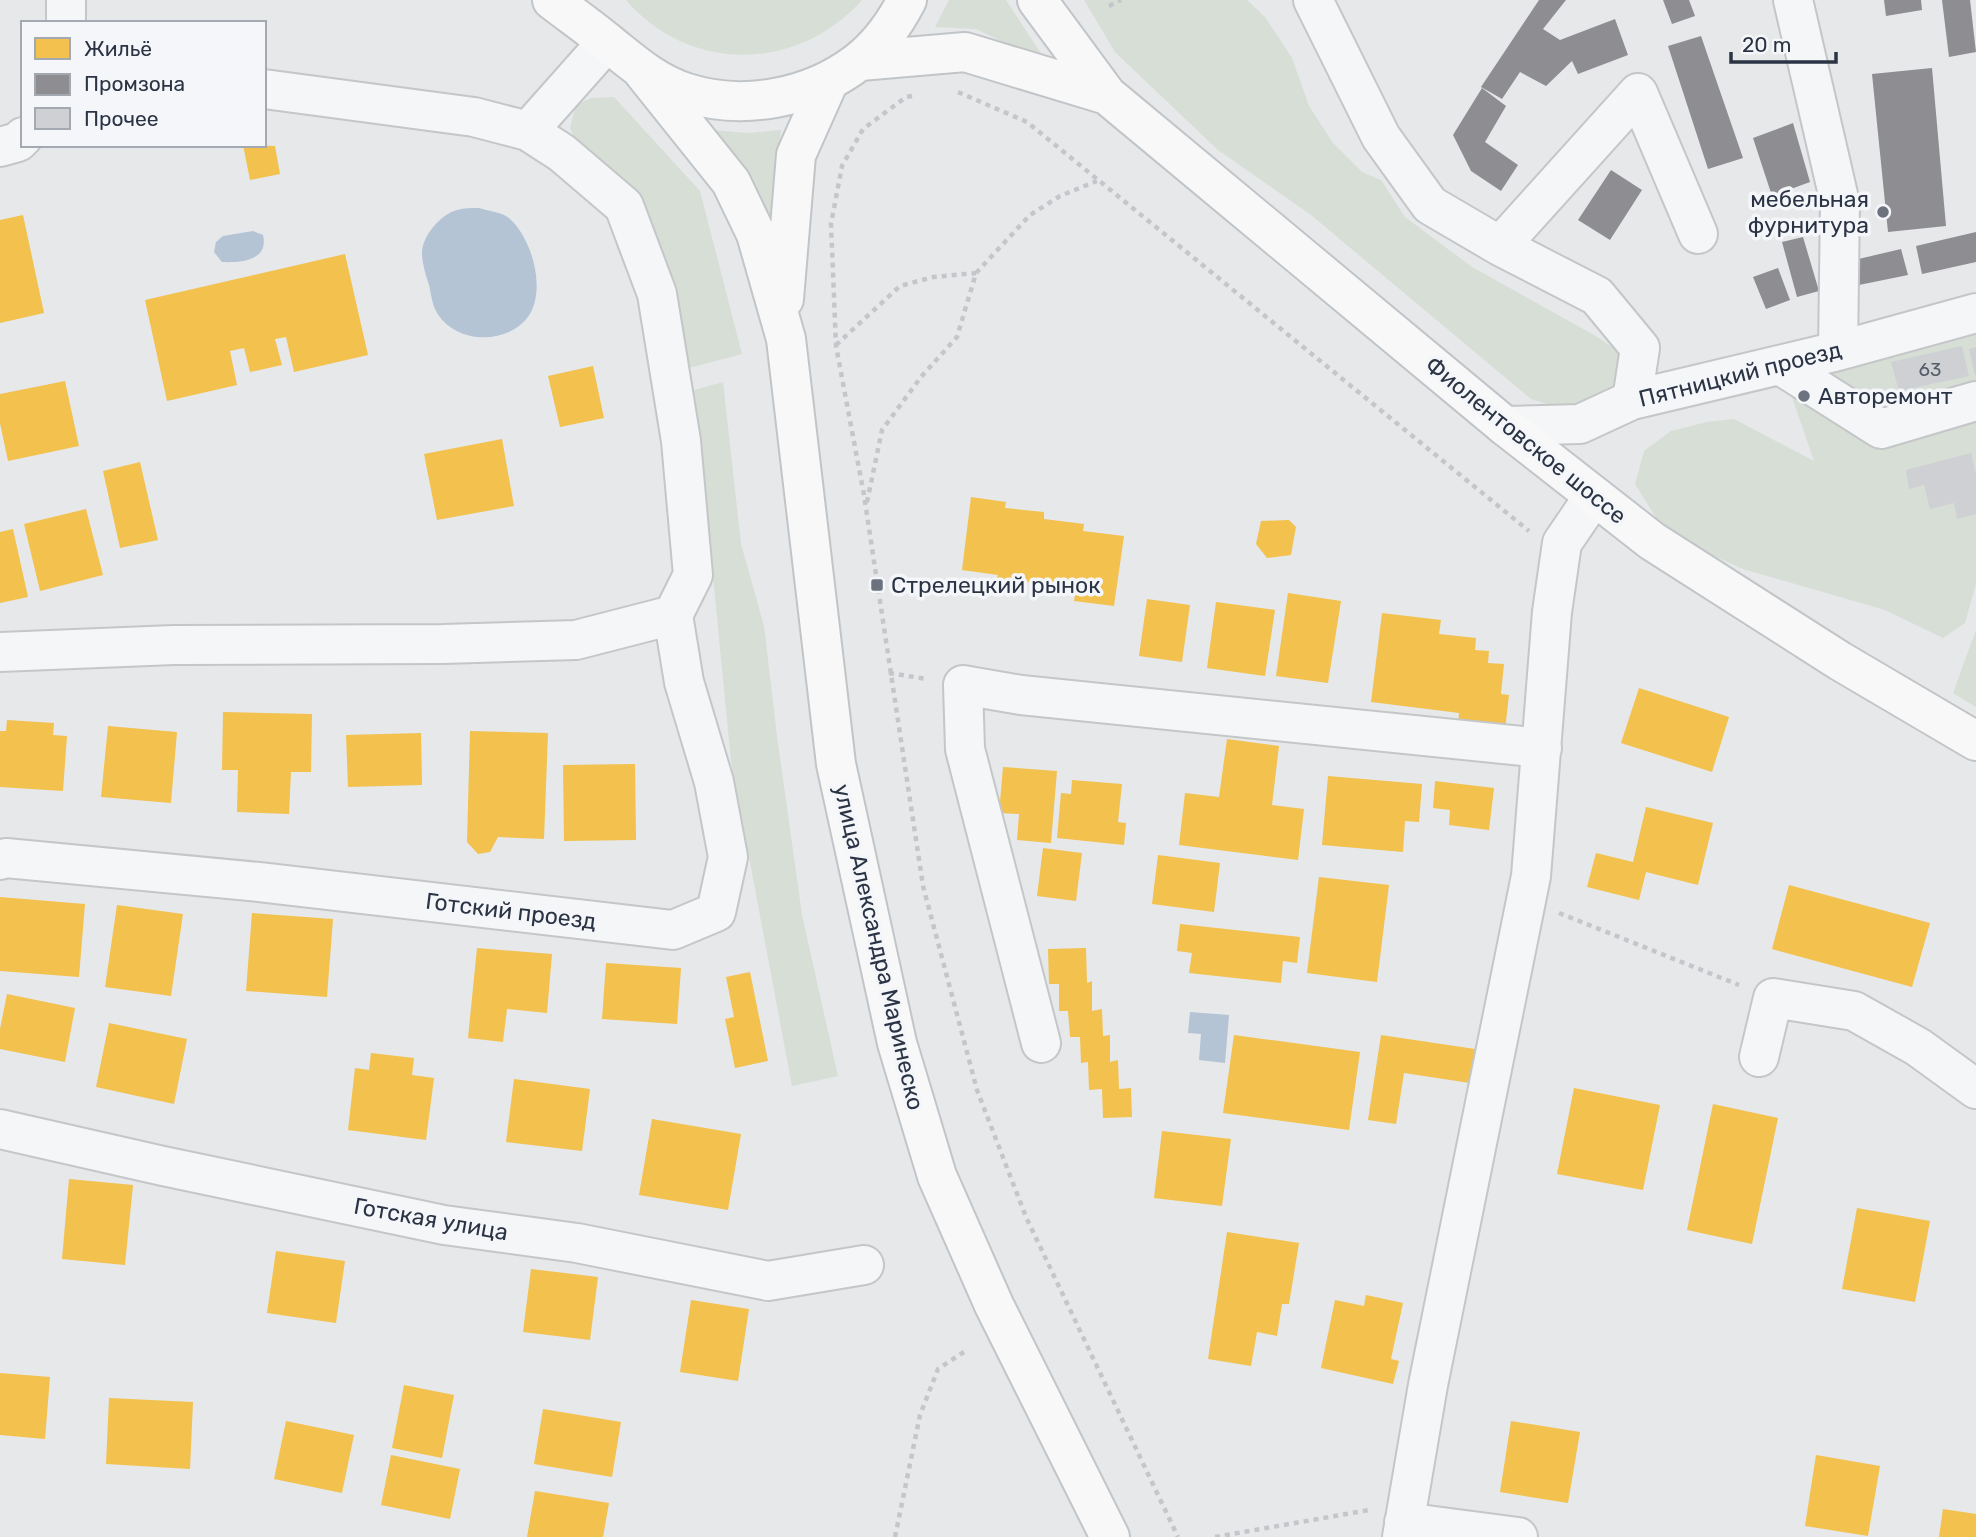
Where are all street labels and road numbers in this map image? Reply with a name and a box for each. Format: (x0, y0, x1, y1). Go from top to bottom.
street label: Пятницкий проезд (1636, 335, 1844, 413)
street label: Фиолентовское шоссе (1420, 350, 1632, 530)
street label: улица Александра Маринеско (828, 781, 930, 1113)
street label: Готский проезд (424, 887, 598, 935)
street label: Готская улица (352, 1192, 510, 1246)

